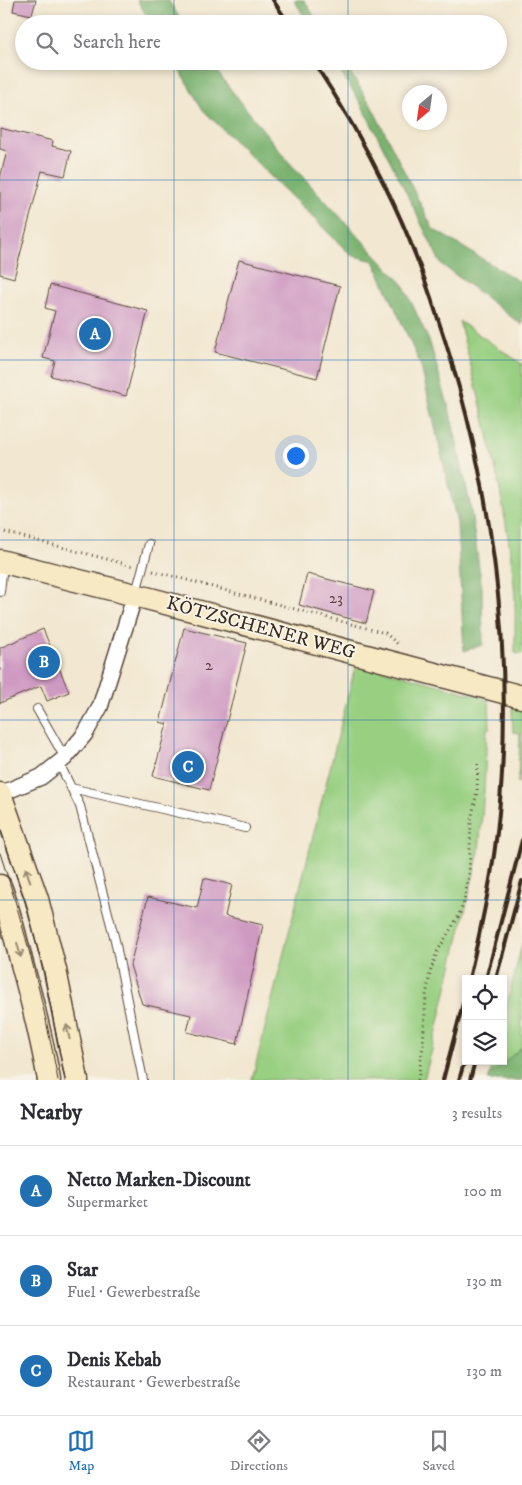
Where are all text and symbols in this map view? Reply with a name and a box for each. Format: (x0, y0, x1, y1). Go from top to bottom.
search box (15, 15, 507, 70)
icon: search (33, 29, 61, 57)
text: Search here (73, 31, 161, 54)
north arrow (402, 85, 447, 130)
pin: A (79, 315, 111, 353)
your location (283, 443, 309, 469)
house number: 23 (329, 588, 343, 608)
street label: KÖTZSCHENER WEG (164, 591, 358, 664)
pin: B (28, 643, 60, 681)
house number: 2 (205, 655, 213, 675)
pin: C (172, 748, 204, 786)
one-way arrow (23, 867, 32, 883)
one-way arrow (14, 941, 24, 957)
map controls (462, 975, 507, 1065)
button: locate (462, 975, 507, 1020)
button: layers (462, 1020, 507, 1065)
one-way arrow (63, 1024, 72, 1040)
text: Nearby (20, 1100, 82, 1126)
text: 3 results (452, 1103, 502, 1123)
text: Netto Marken-Discount (67, 1169, 251, 1192)
text: A (31, 1181, 41, 1201)
text: 100 m (464, 1181, 502, 1201)
text: Supermarket (67, 1192, 148, 1212)
text: Star (67, 1259, 98, 1282)
text: B (31, 1271, 41, 1291)
text: 130 m (466, 1271, 502, 1291)
text: Fuel · Gewerbestraße (67, 1282, 200, 1302)
text: Denis Kebab (67, 1349, 161, 1372)
text: C (31, 1361, 41, 1381)
text: 130 m (466, 1361, 502, 1381)
text: Restaurant · Gewerbestraße (67, 1372, 240, 1392)
tab: Map (67, 1427, 95, 1475)
tab: Directions (230, 1427, 288, 1475)
tab: Saved (423, 1427, 455, 1475)

